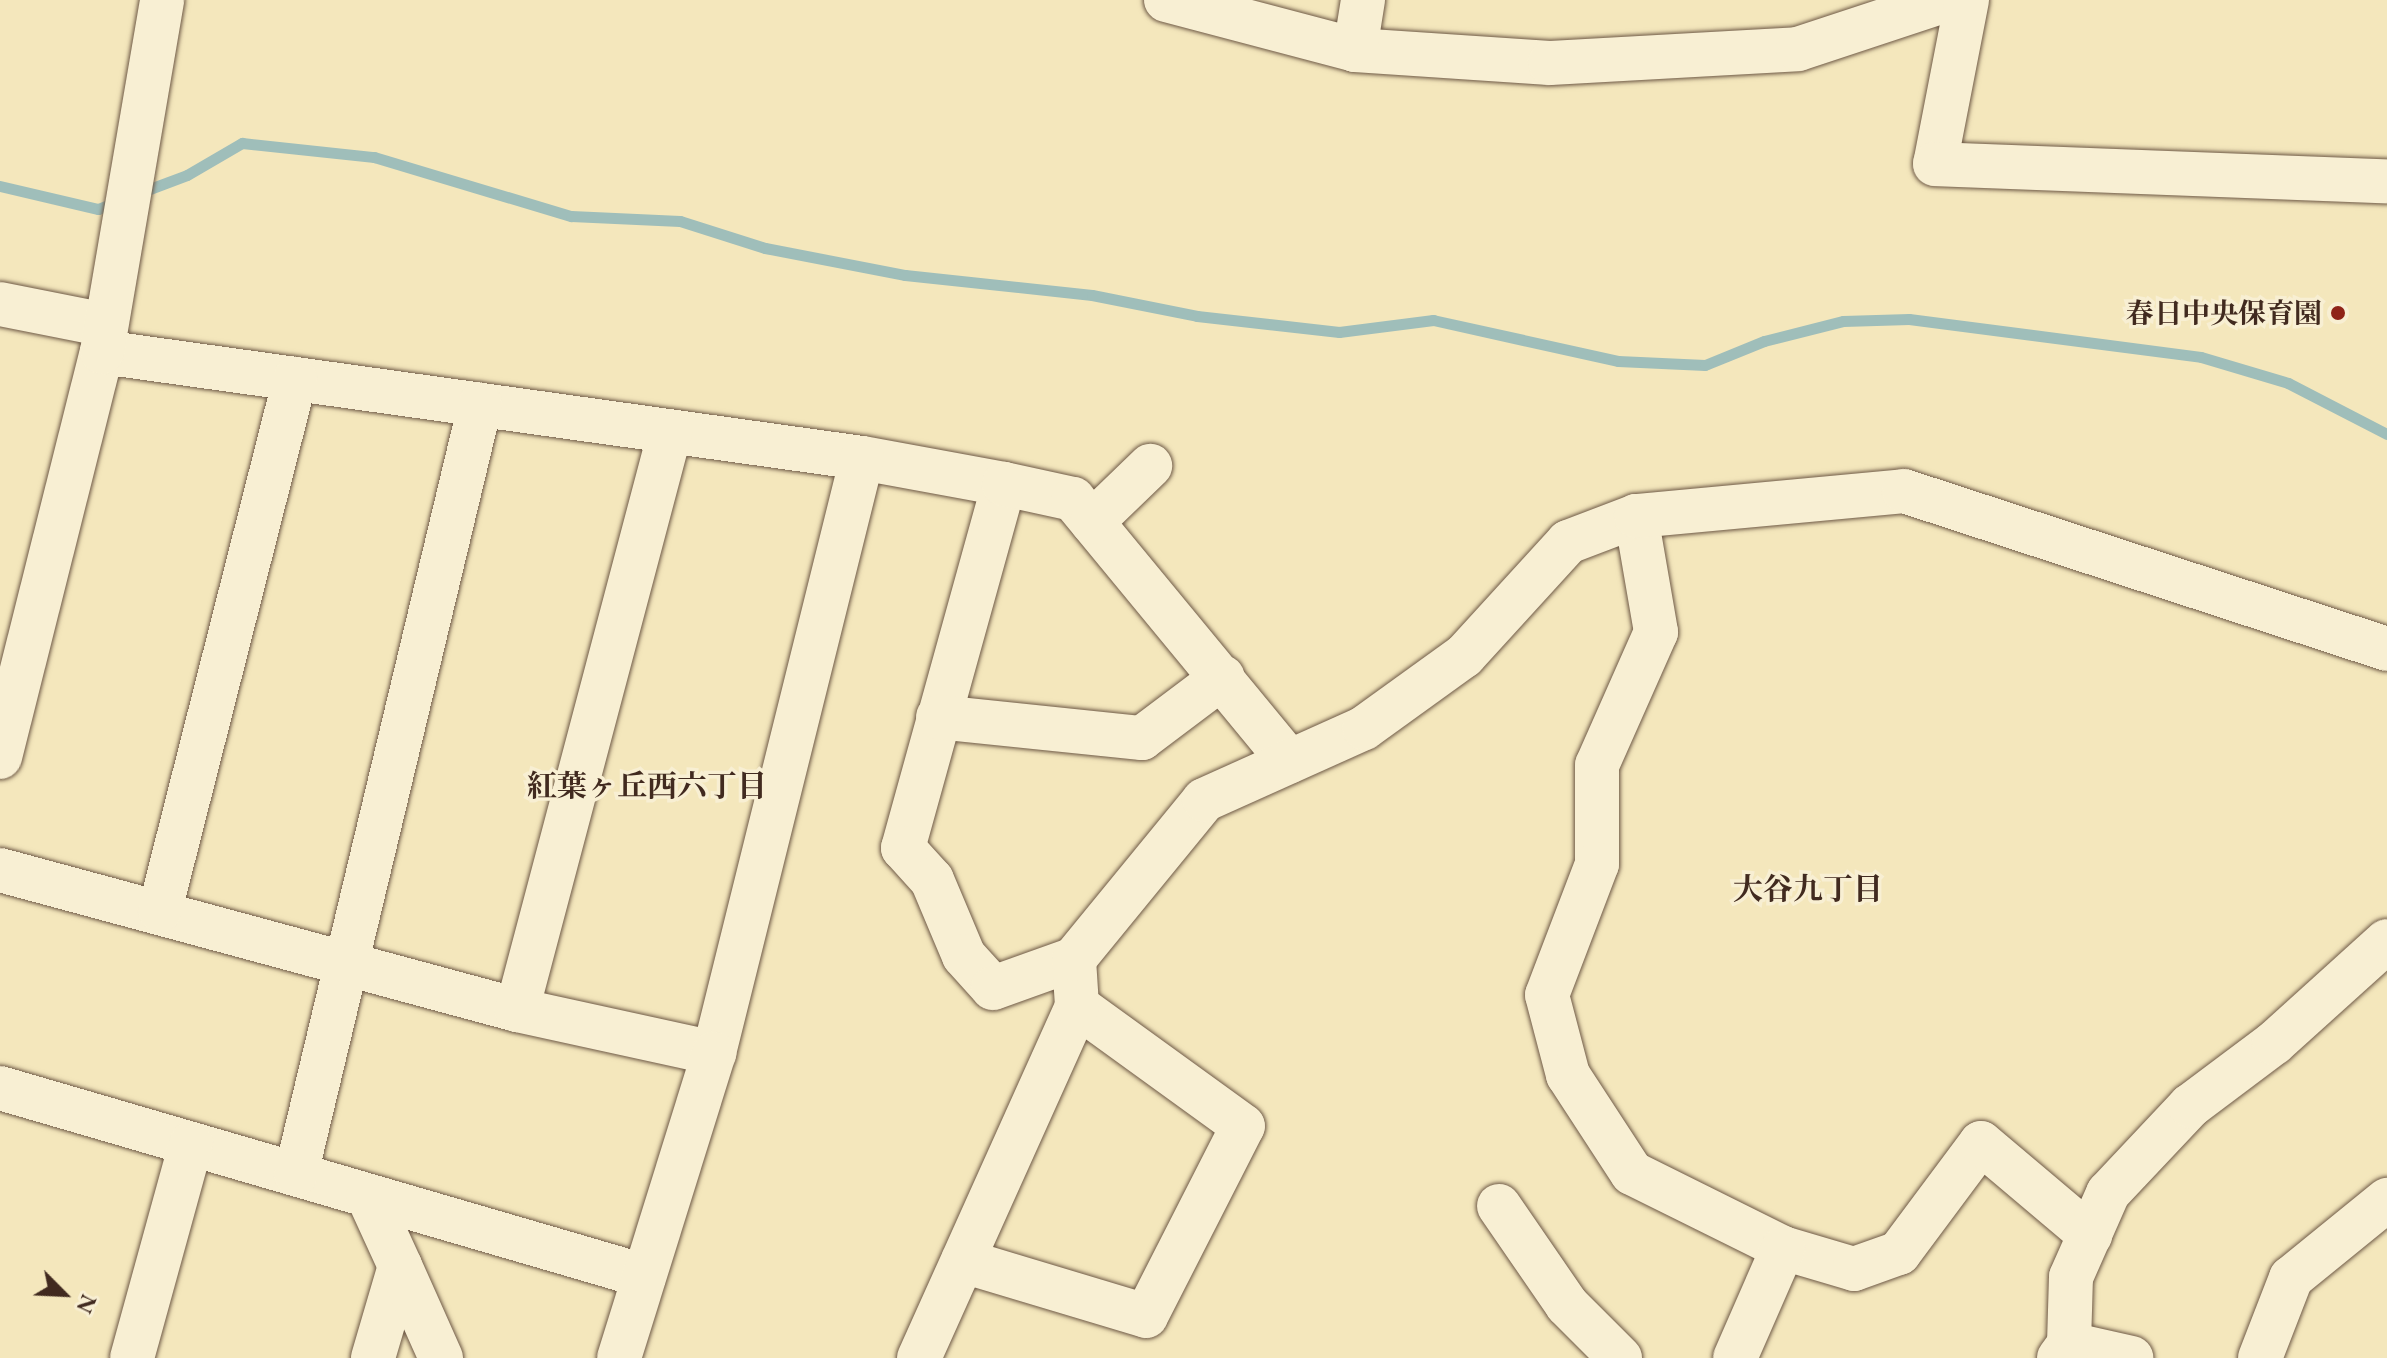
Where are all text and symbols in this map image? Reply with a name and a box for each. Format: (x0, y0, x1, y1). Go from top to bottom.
place label: 春日中央保育園 (2126, 296, 2322, 330)
marker: 春日中央保育園 (2329, 304, 2347, 322)
district label: 紅葉ヶ丘西六丁目 (527, 768, 767, 804)
district label: 大谷九丁目 (1733, 871, 1883, 907)
north arrow (24, 1254, 104, 1334)
text: N (70, 1290, 103, 1318)

